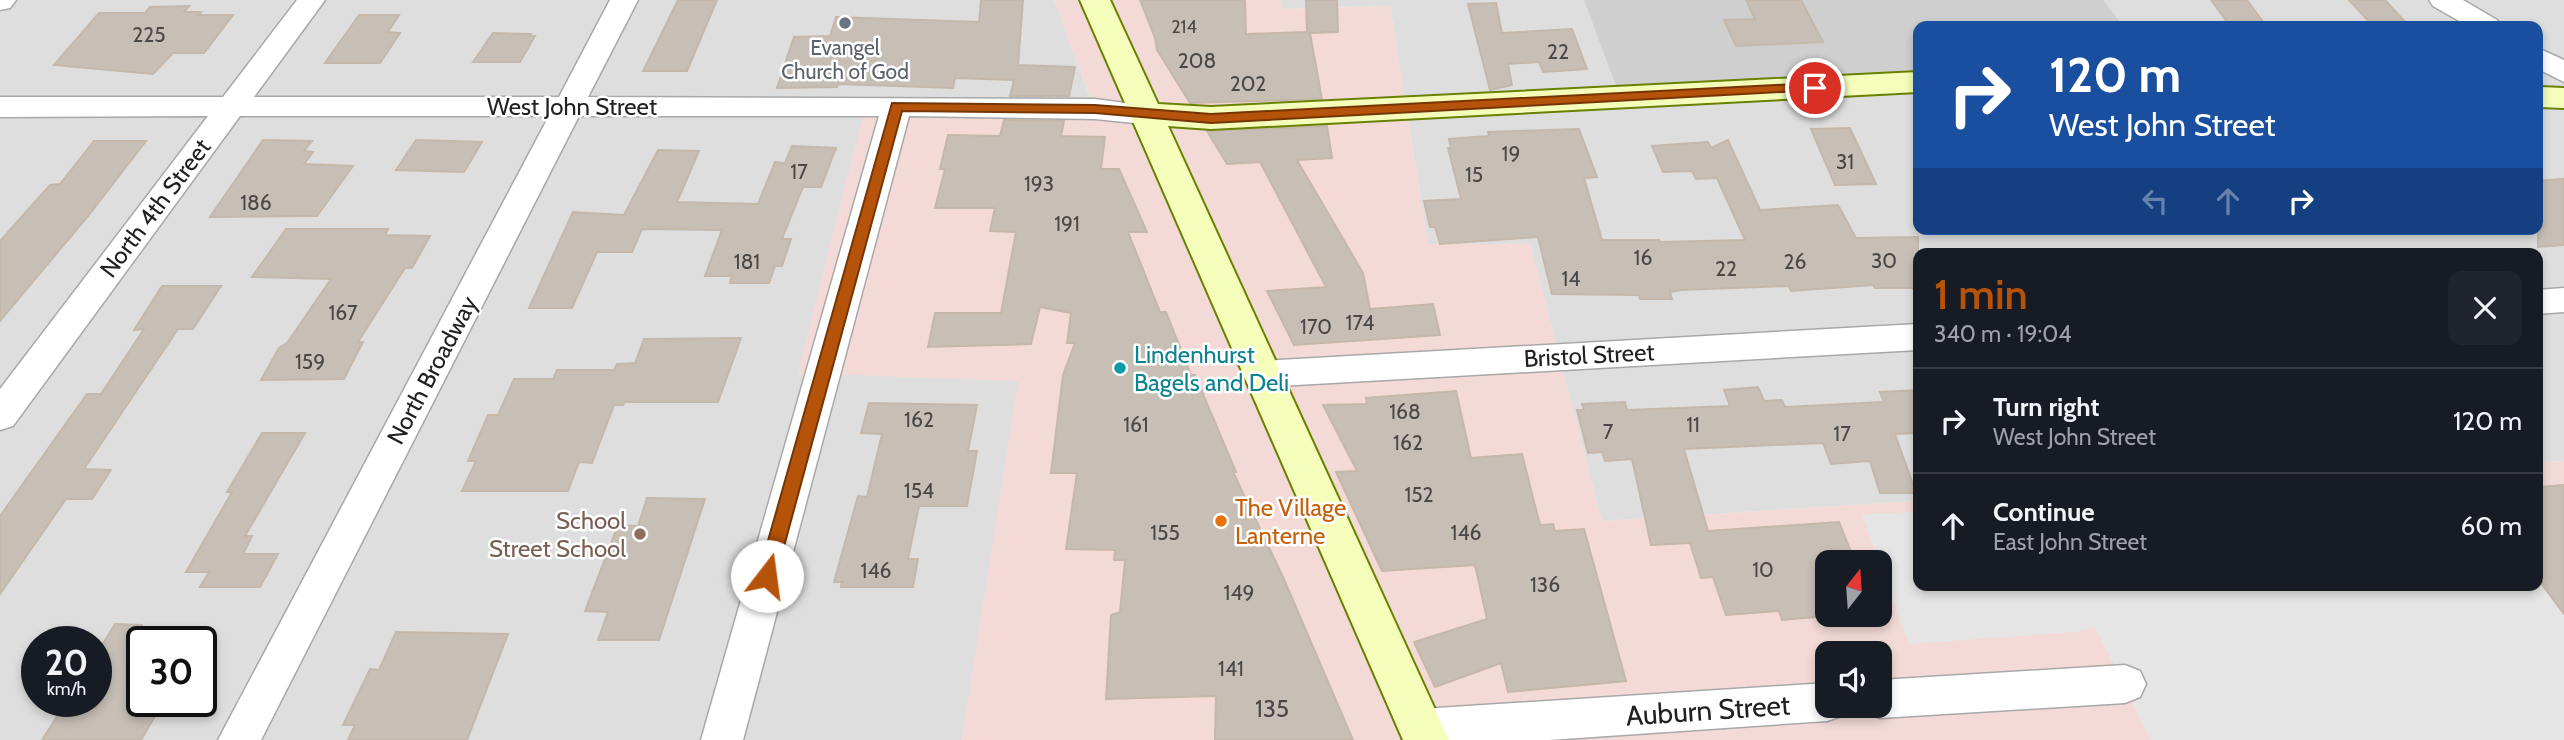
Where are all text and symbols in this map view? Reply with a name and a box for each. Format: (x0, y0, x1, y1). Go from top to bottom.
marker: Evangel Church of God (837, 15, 853, 31)
house number: 214 (1171, 16, 1197, 38)
house number: 225 (132, 22, 166, 47)
place label: Evangel Church of God (781, 35, 909, 84)
house number: 22 (1547, 39, 1569, 64)
text: 120 m (2049, 45, 2181, 104)
house number: 208 (1178, 48, 1216, 73)
icon: right (1934, 49, 2025, 140)
pin (1785, 58, 1845, 118)
icon: arrive (1796, 69, 1834, 107)
house number: 202 (1230, 71, 1266, 96)
street label: West John Street (487, 92, 657, 121)
text: West John Street (2049, 105, 2276, 144)
street label: North 4th Street (94, 133, 216, 283)
house number: 19 (1502, 141, 1520, 166)
house number: 31 (1836, 149, 1854, 174)
house number: 17 (790, 159, 808, 184)
house number: 15 (1465, 162, 1483, 187)
house number: 193 (1024, 171, 1054, 196)
icon: left (2136, 182, 2174, 220)
icon: ahead (2209, 182, 2247, 220)
icon: right (2282, 182, 2320, 220)
house number: 186 (240, 190, 272, 215)
house number: 191 (1054, 211, 1080, 236)
house number: 16 (1634, 245, 1652, 270)
house number: 30 (1871, 248, 1897, 273)
house number: 181 (734, 249, 760, 274)
house number: 26 (1784, 249, 1807, 274)
house number: 22 (1715, 256, 1737, 281)
house number: 14 (1562, 266, 1580, 291)
text: 1 min (1934, 268, 2028, 320)
button: close (2448, 271, 2522, 345)
street label: North Broadway (381, 291, 483, 449)
house number: 167 (328, 300, 358, 325)
house number: 174 (1346, 310, 1374, 335)
house number: 170 (1300, 314, 1332, 339)
text: 340 m · 19:04 (1934, 320, 2072, 348)
street label: Bristol Street (1523, 337, 1655, 373)
place label: Lindenhurst Bagels and Deli (1134, 340, 1289, 397)
house number: 159 (295, 349, 325, 374)
marker: Lindenhurst Bagels and Deli (1112, 360, 1128, 376)
text: Turn right (1993, 391, 2099, 423)
house number: 168 (1389, 399, 1421, 424)
icon: right (1934, 402, 1972, 440)
text: 120 m (2453, 405, 2522, 437)
house number: 162 (904, 407, 934, 432)
house number: 161 (1123, 412, 1149, 437)
house number: 11 (1686, 412, 1700, 437)
house number: 7 (1603, 419, 1614, 444)
house number: 17 (1833, 421, 1851, 446)
text: West John Street (1993, 423, 2156, 451)
house number: 162 (1393, 430, 1423, 455)
house number: 154 (904, 478, 934, 503)
house number: 152 (1404, 482, 1434, 507)
place label: The Village Lanterne (1235, 493, 1346, 550)
text: Continue (1993, 496, 2095, 528)
place label: School Street School (489, 506, 626, 563)
icon: ahead (1934, 507, 1972, 545)
text: 60 m (2460, 510, 2522, 542)
marker: The Village Lanterne (1213, 513, 1229, 529)
house number: 155 (1150, 520, 1180, 545)
house number: 146 (1451, 520, 1482, 545)
marker: School Street School (632, 526, 648, 542)
text: East John Street (1993, 528, 2147, 556)
position arrow (730, 539, 804, 613)
north arrow (1815, 550, 1892, 626)
map controls (1815, 550, 1892, 718)
house number: 10 (1752, 557, 1774, 582)
house number: 146 (861, 558, 892, 583)
house number: 136 (1530, 572, 1560, 597)
house number: 149 (1224, 580, 1254, 605)
speed limit sign: 30 (126, 626, 217, 717)
text: 20 (45, 641, 88, 684)
button: sound (1815, 641, 1892, 718)
house number: 141 (1218, 656, 1244, 681)
text: km/h (47, 678, 86, 700)
street label: Auburn Street (1625, 687, 1791, 733)
house number: 135 (1255, 694, 1289, 723)

